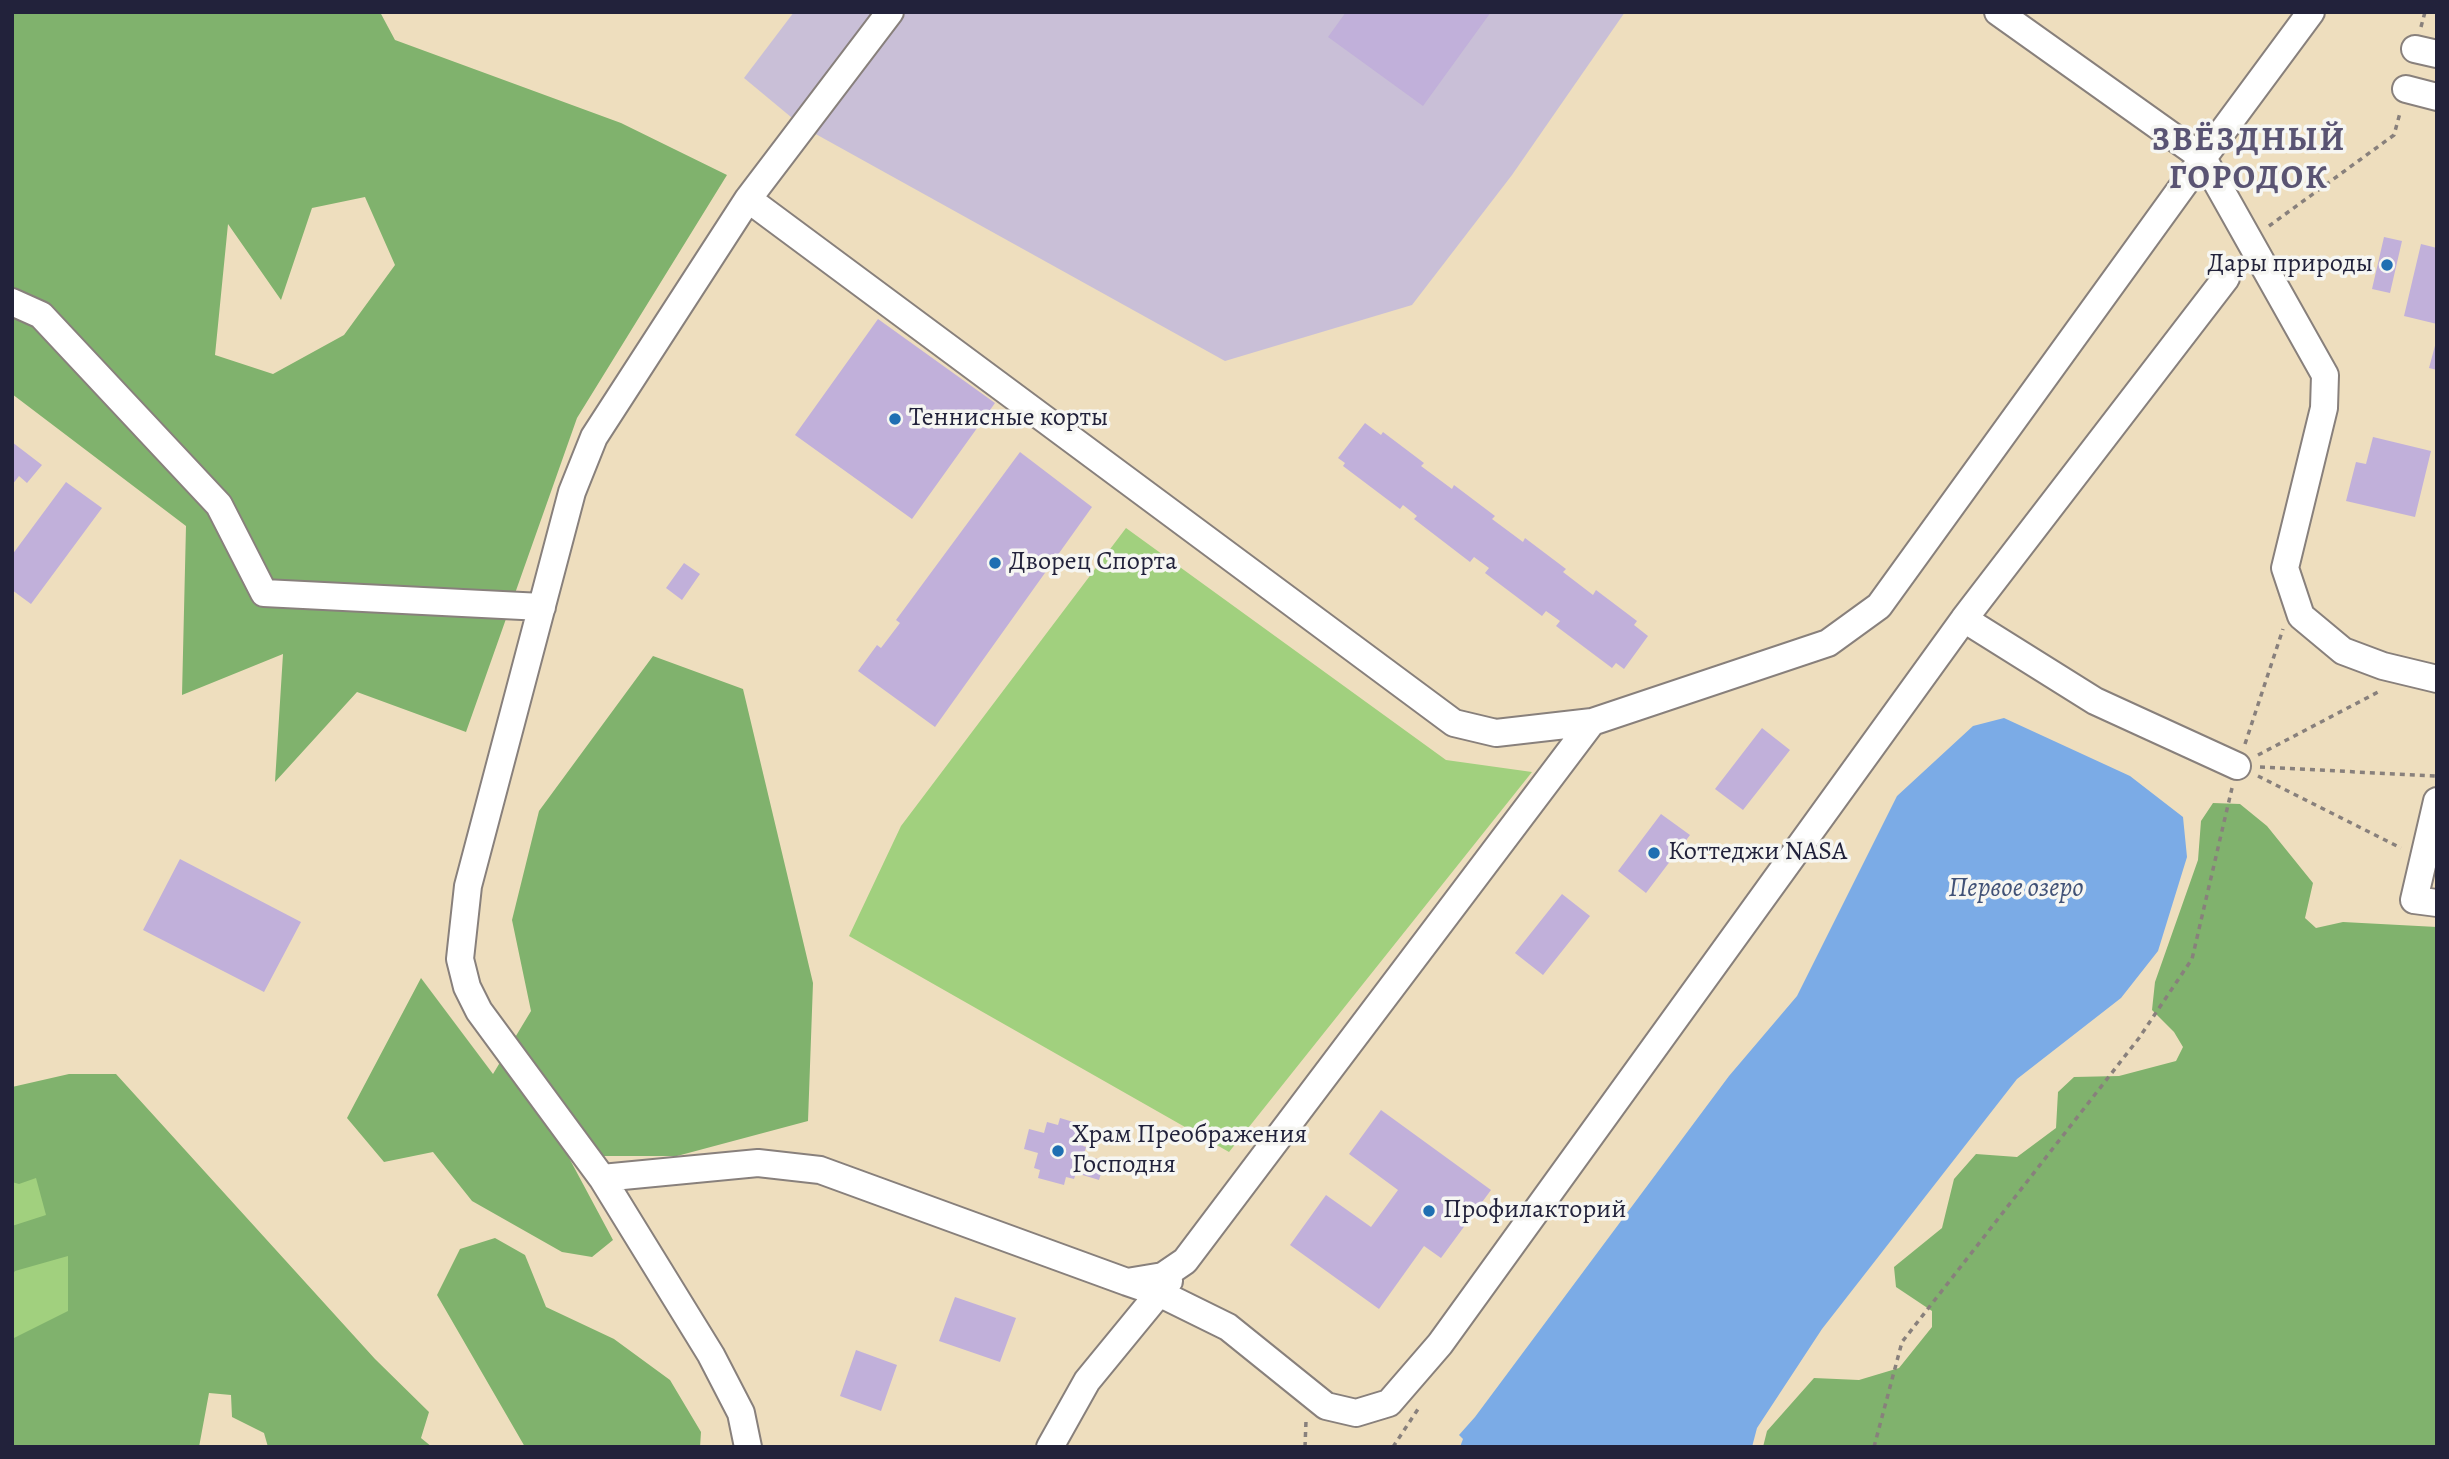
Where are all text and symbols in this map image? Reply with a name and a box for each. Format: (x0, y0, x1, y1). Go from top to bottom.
district label: ЗВЁЗДНЫЙ ГОРОДОК (2153, 122, 2345, 200)
place label: Дары природы (2208, 249, 2373, 281)
marker: Дары природы (2379, 257, 2395, 273)
place label: Теннисные корты (909, 403, 1108, 435)
marker: Теннисные корты (887, 411, 903, 427)
place label: Дворец Спорта (1009, 547, 1177, 579)
marker: Дворец Спорта (987, 555, 1003, 571)
place label: Коттеджи NASA (1668, 837, 1847, 869)
marker: Коттеджи NASA (1646, 845, 1662, 861)
water label: Первое озеро (1948, 872, 2084, 906)
place label: Храм Преображения Господня (1072, 1120, 1307, 1182)
marker: Храм Преображения Господня (1050, 1143, 1066, 1159)
place label: Профилакторий (1443, 1195, 1627, 1227)
marker: Профилакторий (1421, 1203, 1437, 1219)

